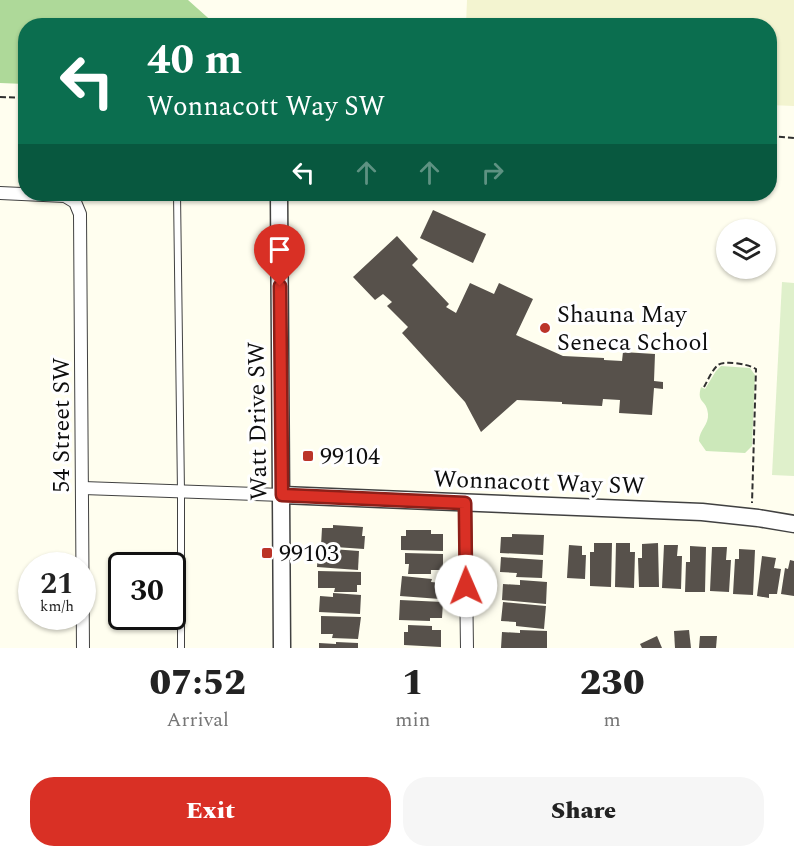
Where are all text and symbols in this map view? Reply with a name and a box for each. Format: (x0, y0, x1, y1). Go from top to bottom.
text: 40 m (147, 29, 242, 92)
icon: left (48, 42, 126, 120)
text: Wonnacott Way SW (147, 86, 385, 128)
icon: left (287, 156, 320, 189)
icon: ahead (350, 156, 383, 189)
icon: ahead (413, 156, 446, 189)
icon: right (476, 156, 509, 189)
map controls (716, 219, 776, 279)
button: layers (716, 219, 776, 279)
pin (254, 224, 305, 286)
icon: arrive (263, 233, 296, 266)
place label: Shauna May Seneca School (557, 297, 708, 361)
marker: Shauna May Seneca School (538, 321, 552, 335)
street label: Watt Drive SW (239, 341, 277, 501)
street label: 54 Street SW (44, 357, 80, 493)
place label: 99104 (320, 439, 380, 475)
marker: 99104 (301, 449, 315, 463)
street label: Wonnacott Way SW (433, 461, 646, 505)
place label: 99103 (279, 536, 339, 572)
marker: 99103 (260, 546, 274, 560)
speed limit sign: 30 (108, 552, 186, 630)
position arrow (434, 554, 498, 618)
text: 21 (40, 561, 74, 607)
text: km/h (40, 595, 74, 618)
text: 07:52 (149, 656, 246, 711)
text: 1 (402, 656, 424, 711)
text: 230 (580, 656, 645, 711)
text: Arrival (167, 705, 229, 735)
text: min (395, 705, 430, 735)
text: m (604, 705, 621, 735)
button: Exit (30, 777, 391, 846)
button: Share (403, 777, 764, 846)

